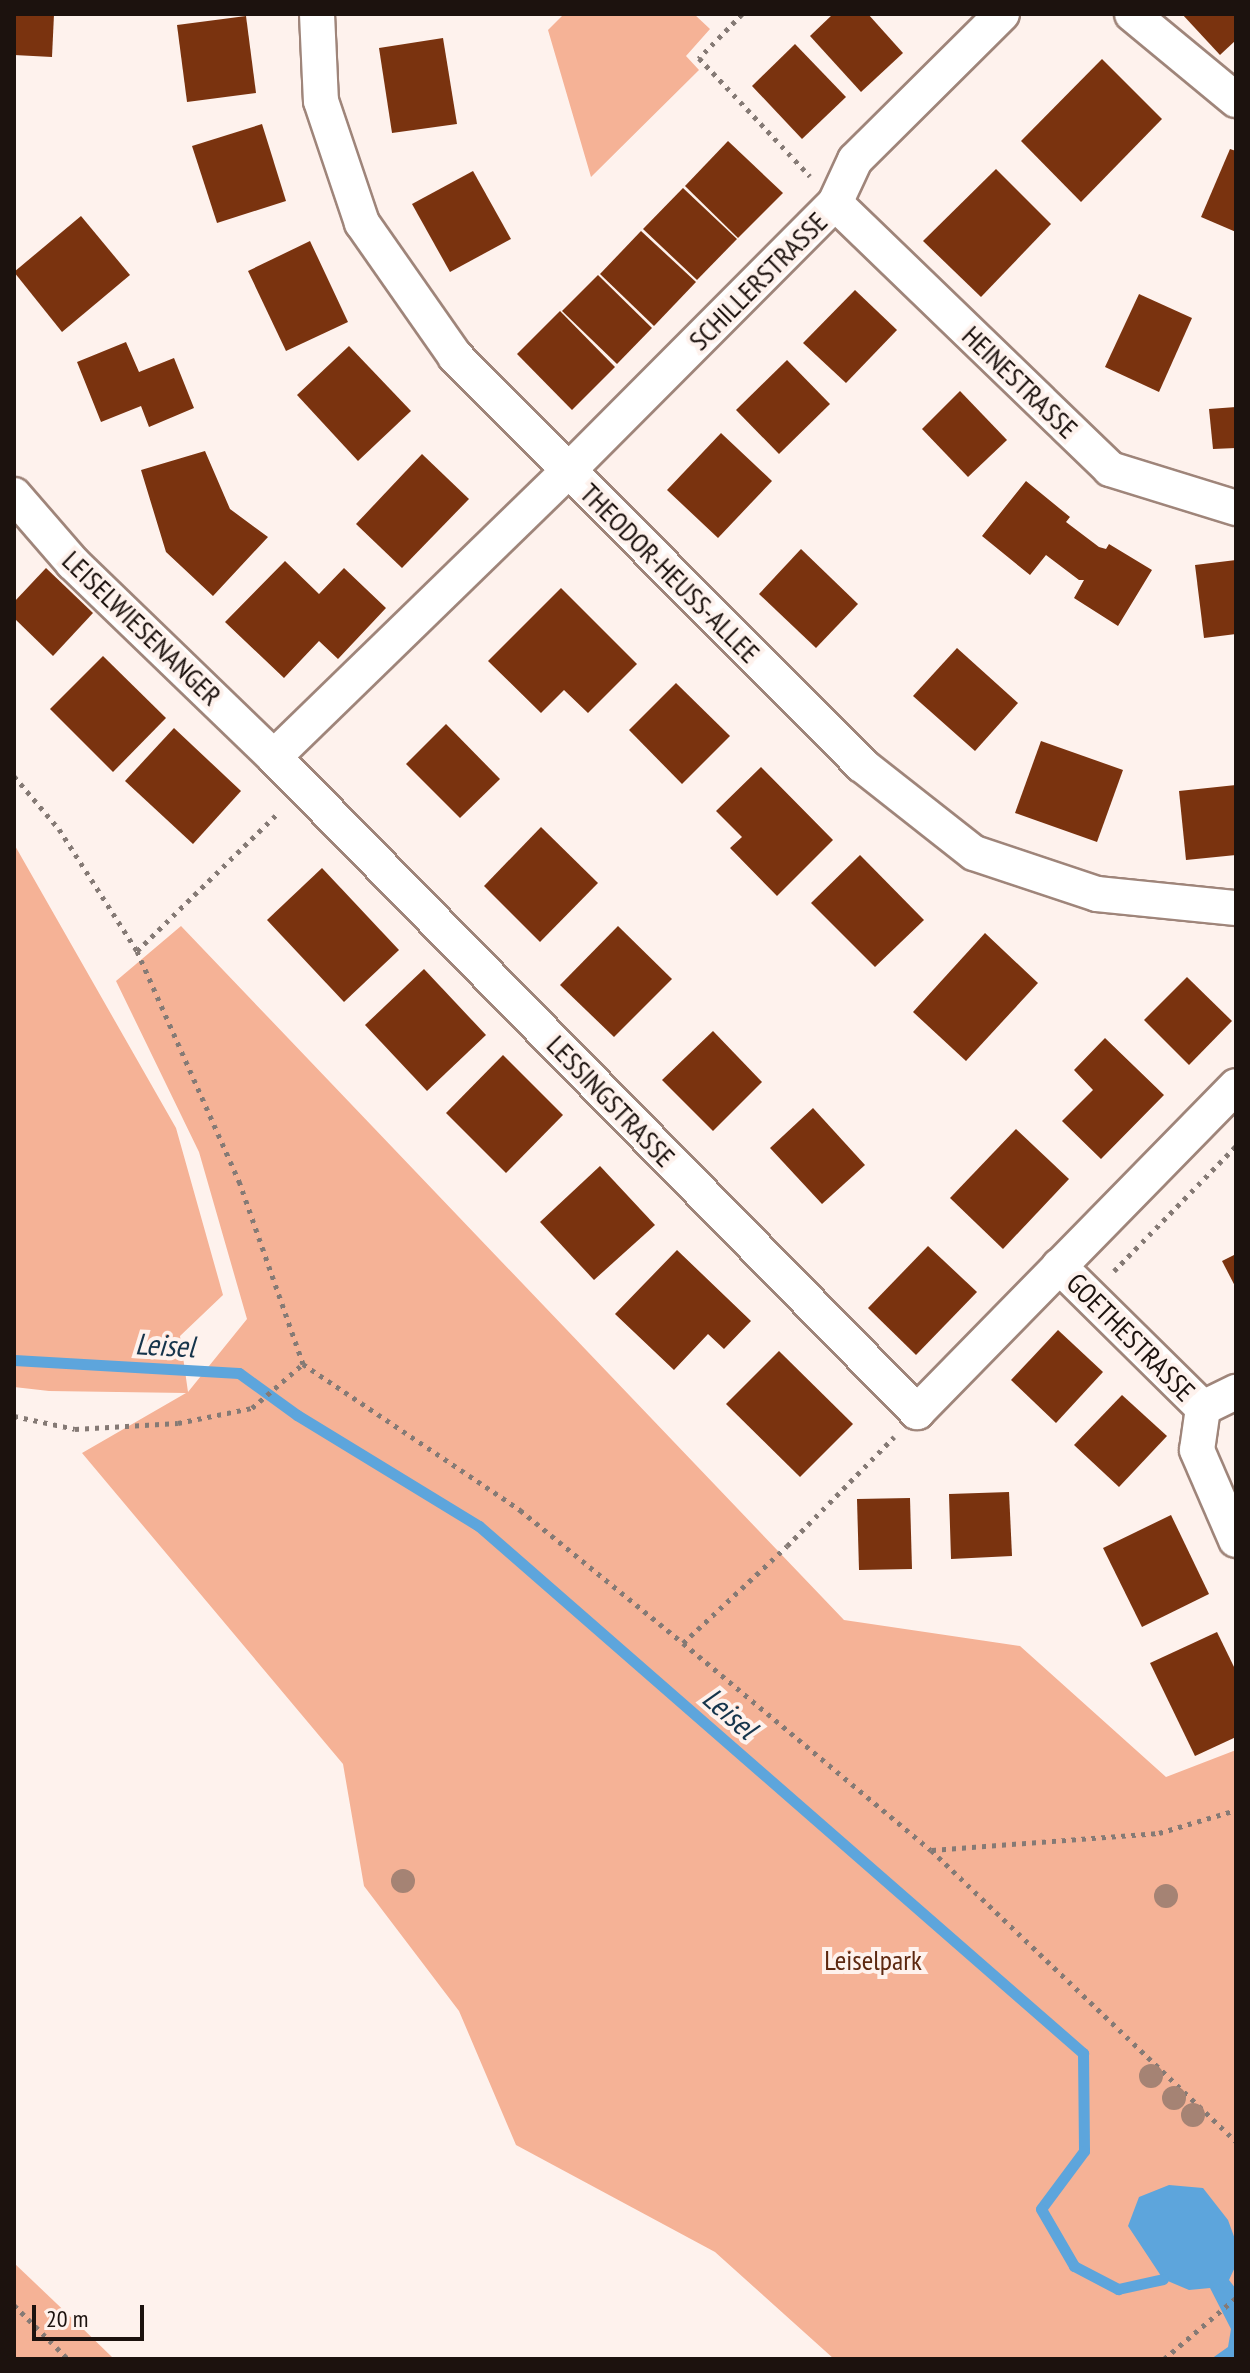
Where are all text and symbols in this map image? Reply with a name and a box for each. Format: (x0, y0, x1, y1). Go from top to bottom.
street label: SCHILLERSTRASSE (682, 205, 834, 357)
street label: HEINESTRASSE (955, 319, 1085, 445)
street label: THEODOR-HEUSS-ALLEE (573, 476, 767, 670)
street label: LEISELWIESENANGER (56, 544, 228, 712)
street label: LESSINGSTRASSE (540, 1028, 682, 1174)
street label: GOETHESTRASSE (1060, 1266, 1202, 1408)
water label: Leisel (134, 1325, 196, 1365)
water label: Leisel (696, 1680, 764, 1746)
park label: Leiselpark (824, 1943, 922, 1977)
scale bar (36, 2289, 148, 2339)
text: 20 m (46, 2303, 88, 2334)

